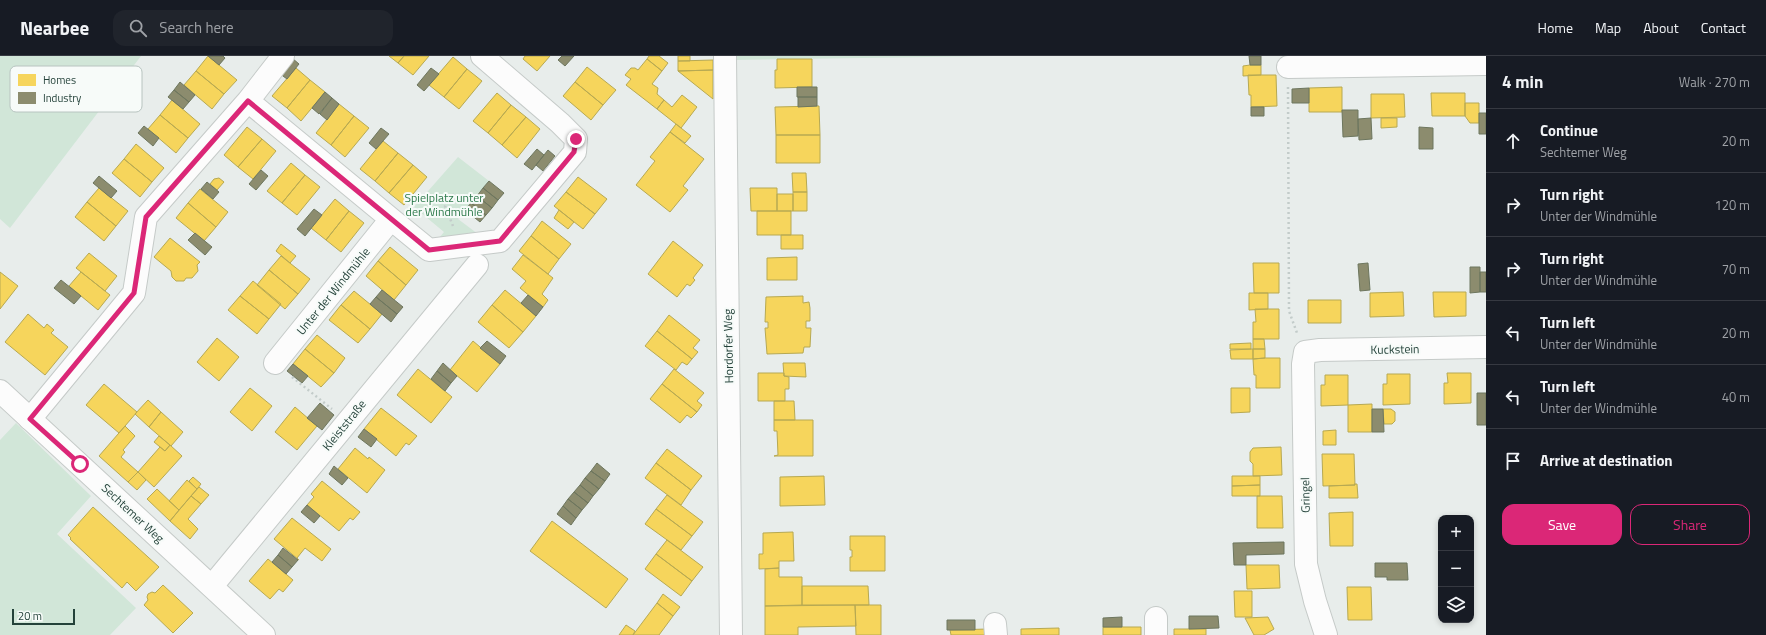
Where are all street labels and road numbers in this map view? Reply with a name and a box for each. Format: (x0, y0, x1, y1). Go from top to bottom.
street label: Unter der Windmühle (292, 243, 374, 339)
street label: Hordorfer Weg (718, 309, 738, 383)
street label: Kuckstein (1370, 339, 1420, 359)
street label: Kleiststraße (317, 395, 371, 455)
street label: Gringel (1295, 477, 1315, 513)
street label: Sechtemer Weg (97, 479, 169, 547)

